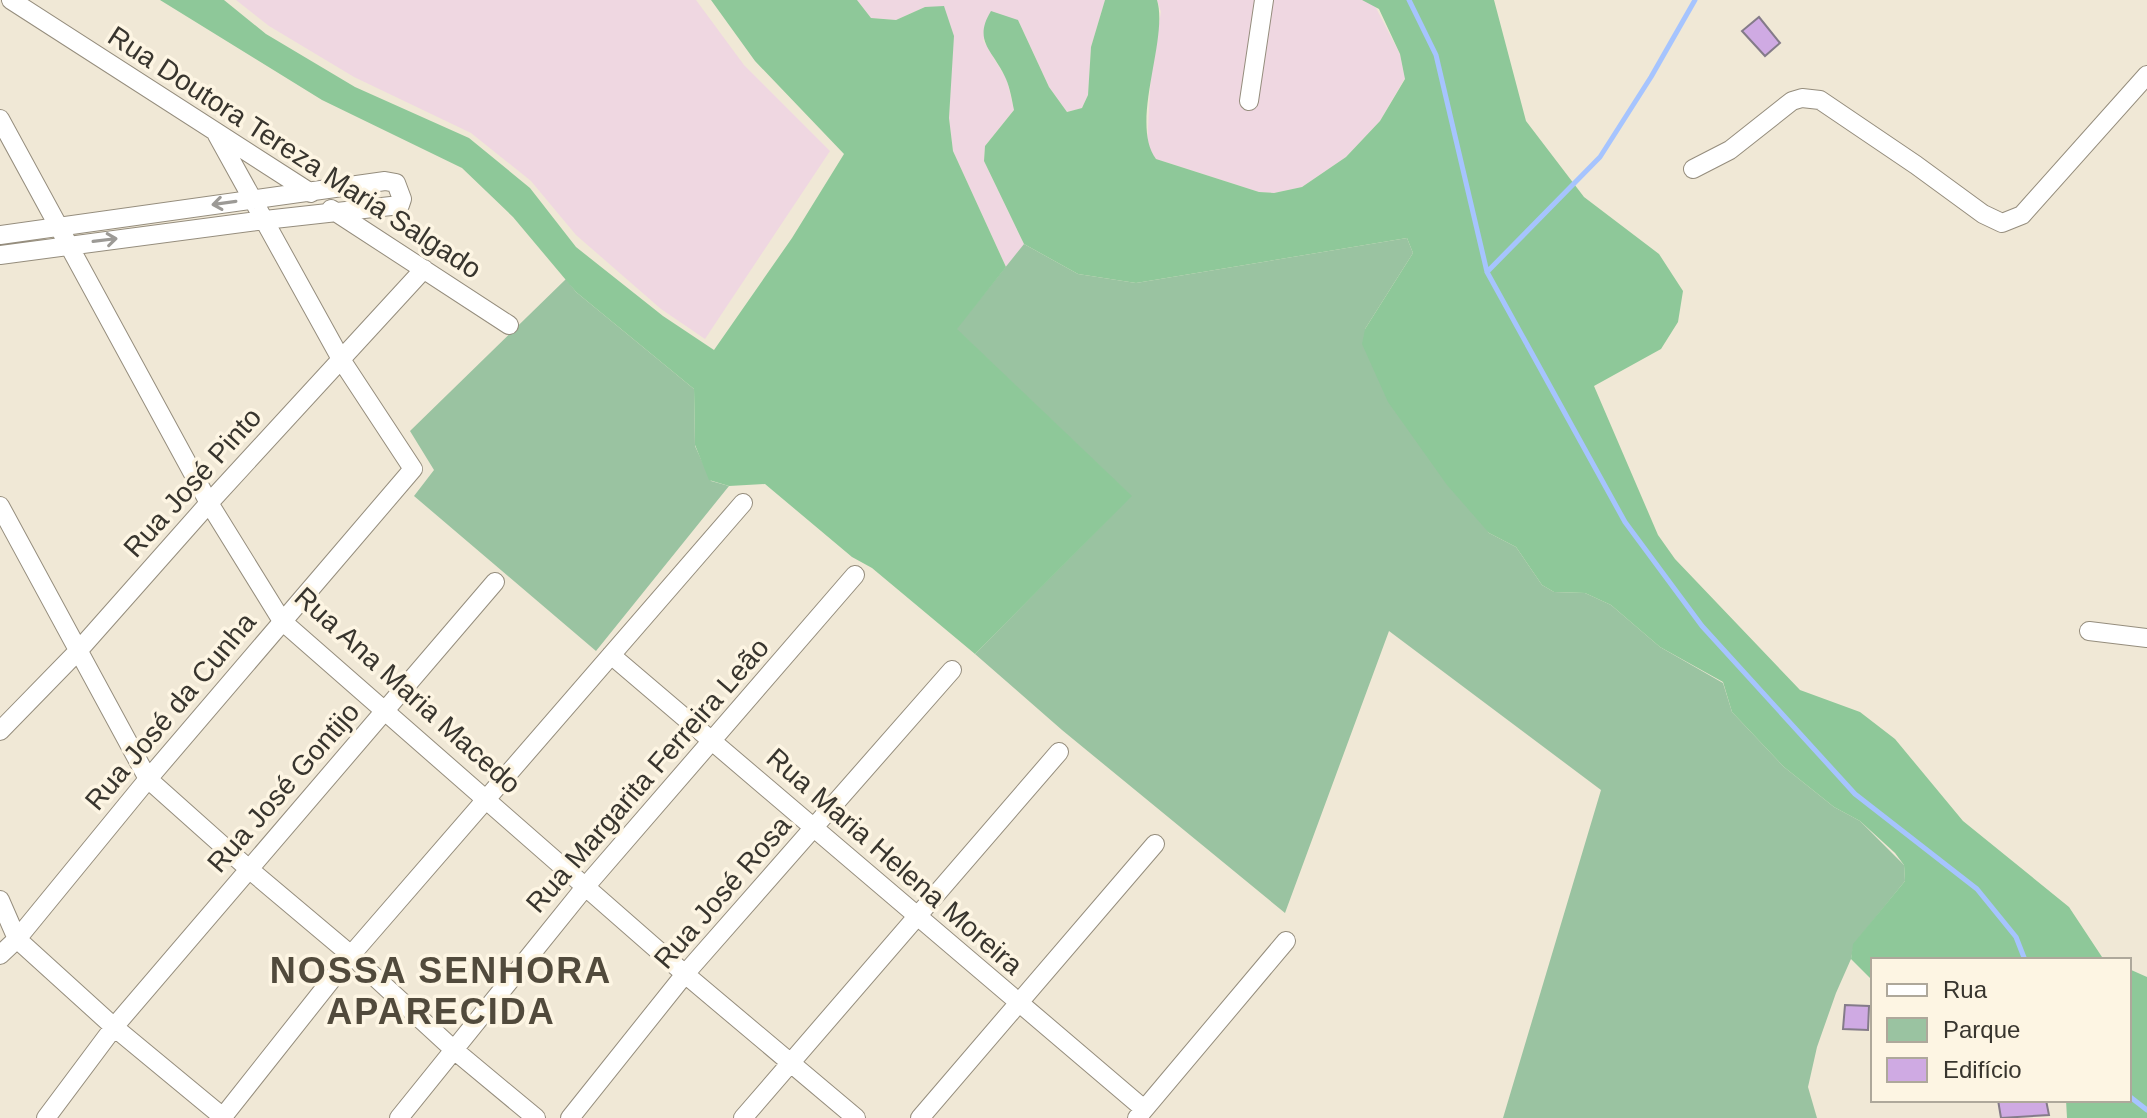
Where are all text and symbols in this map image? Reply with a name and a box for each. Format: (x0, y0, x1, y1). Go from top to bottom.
street label: Rua Doutora Tereza Maria Salgado (102, 20, 487, 285)
one-way arrow (212, 196, 238, 211)
one-way arrow (91, 233, 118, 248)
street label: Rua José Pinto (117, 401, 267, 563)
street label: Rua Ana Maria Macedo (289, 581, 527, 800)
street label: Rua José da Cunha (79, 606, 262, 816)
street label: Rua Margarita Ferreira Leão (520, 632, 775, 919)
street label: Rua José Gontijo (201, 696, 366, 879)
street label: Rua Maria Helena Moreira (761, 742, 1029, 981)
street label: Rua José Rosa (648, 810, 797, 975)
district label: NOSSA SENHORA APARECIDA (270, 950, 612, 1032)
legend (1871, 958, 2131, 1102)
text: Rua (1943, 976, 1988, 1003)
text: Parque (1943, 1016, 2020, 1043)
text: Edifício (1943, 1056, 2022, 1083)

